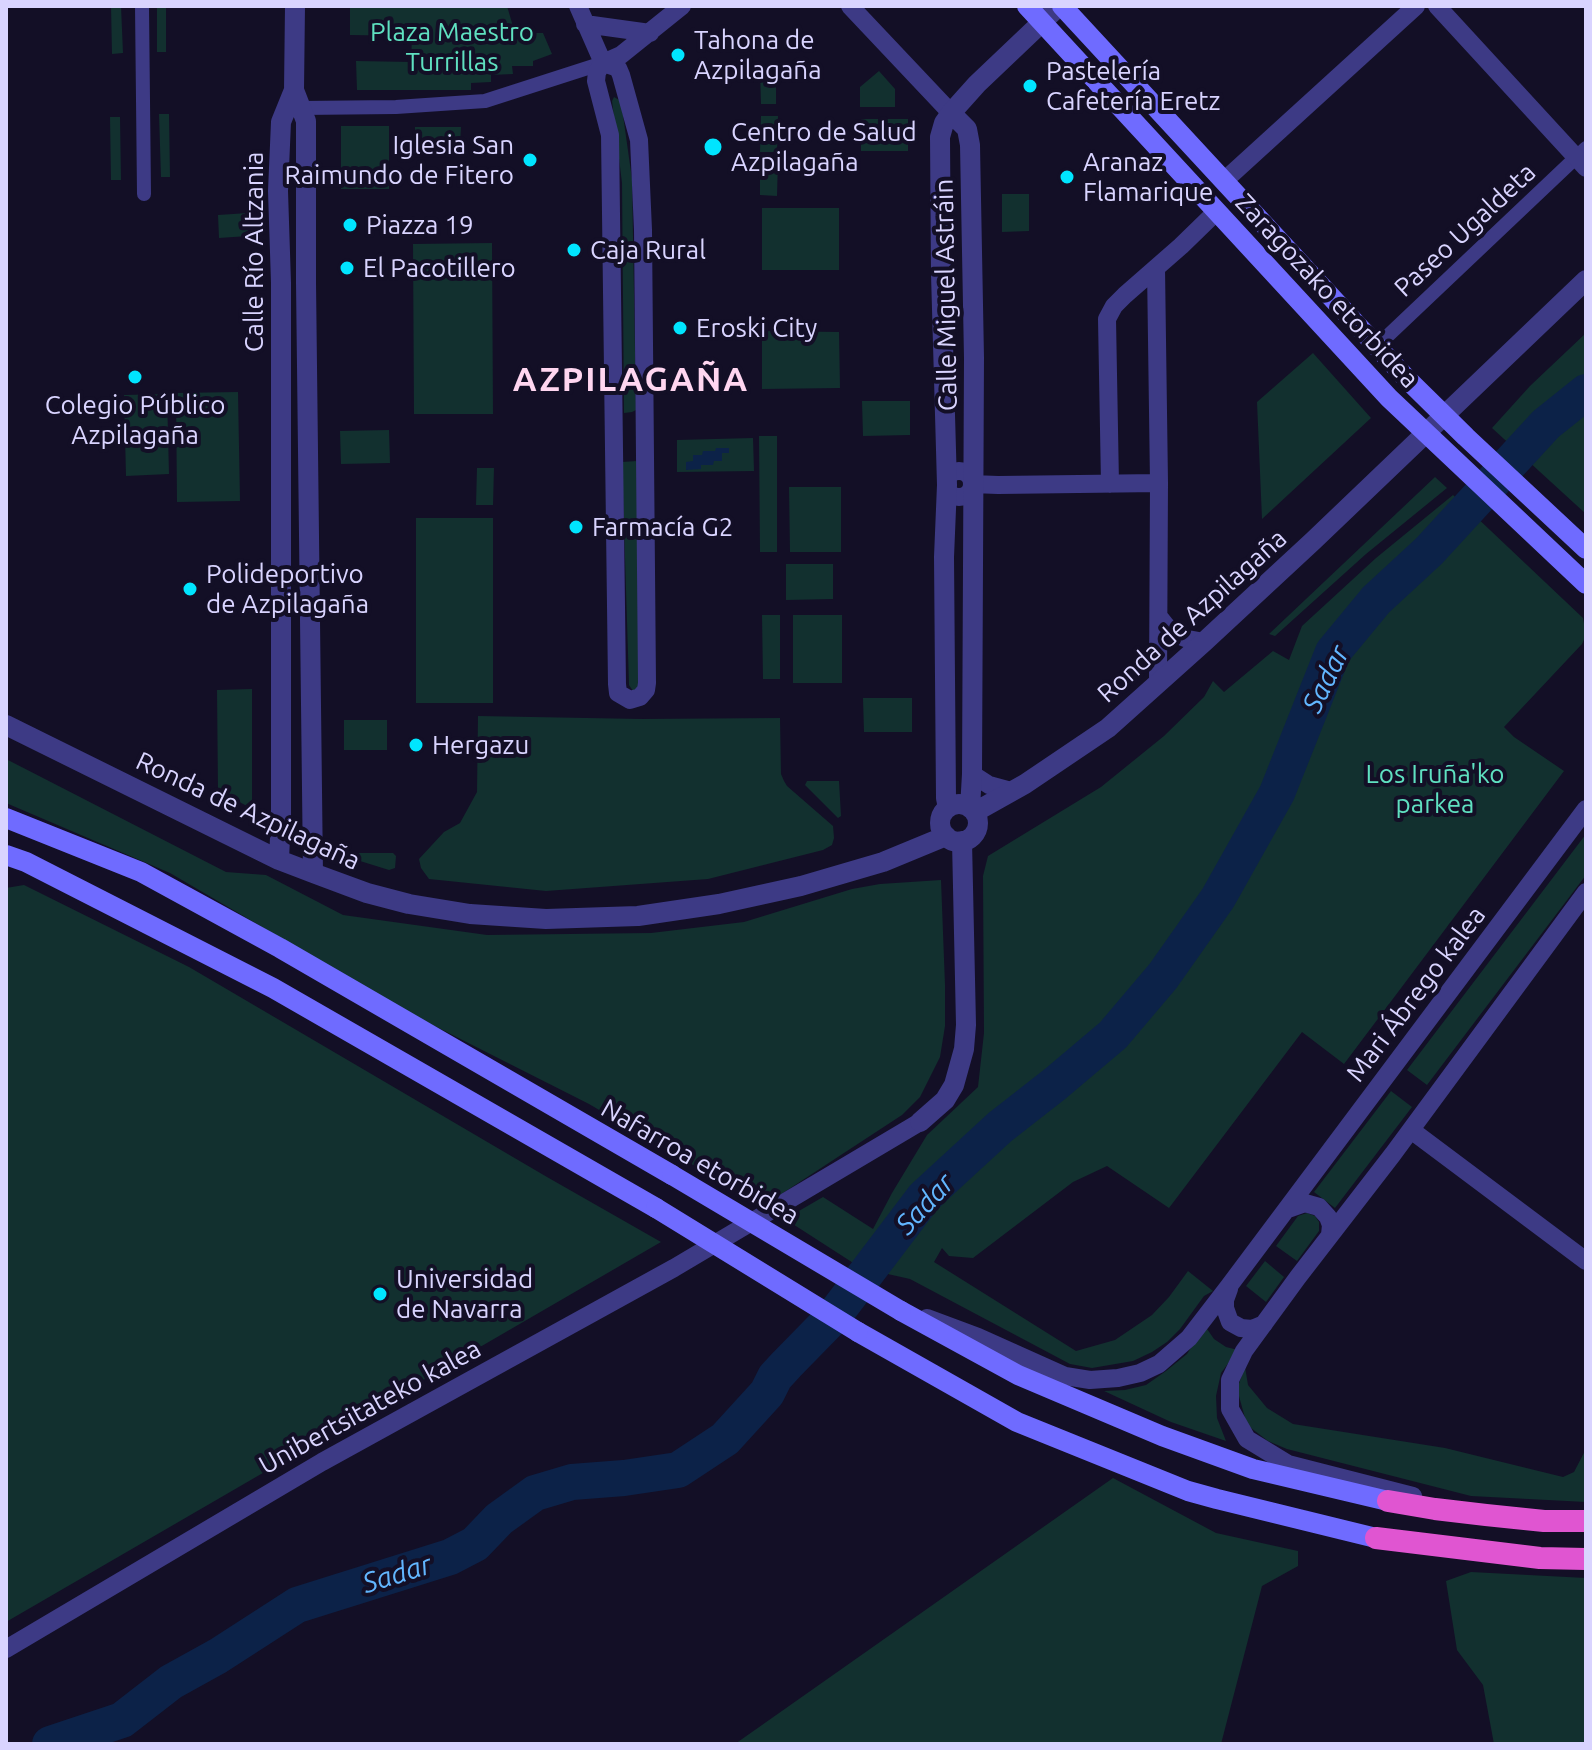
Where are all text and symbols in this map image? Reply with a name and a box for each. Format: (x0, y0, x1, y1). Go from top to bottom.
park label: Plaza Maestro Turrillas (370, 16, 534, 78)
place label: Tahona de Azpilagaña (694, 24, 822, 86)
marker: Tahona de Azpilagaña (669, 46, 687, 64)
place label: Pastelería Cafetería Eretz (1046, 55, 1221, 116)
marker: Pastelería Cafetería Eretz (1021, 77, 1039, 95)
place label: Centro de Salud Azpilagaña (731, 116, 917, 178)
place label: Iglesia San Raimundo de Fitero (285, 129, 514, 190)
marker: Centro de Salud Azpilagaña (702, 136, 724, 158)
place label: Aranaz Flamarique (1083, 146, 1213, 208)
marker: Iglesia San Raimundo de Fitero (521, 151, 539, 169)
street label: Calle Río Altzania (238, 152, 270, 352)
street label: Paseo Ugaldeta (1388, 157, 1542, 303)
marker: Aranaz Flamarique (1058, 168, 1076, 186)
street label: Calle Miguel Astráin (928, 179, 964, 411)
street label: Zaragozako etorbidea (1229, 187, 1425, 395)
place label: Piazza 19 (366, 209, 474, 241)
marker: Piazza 19 (341, 216, 359, 234)
place label: Caja Rural (590, 234, 706, 266)
marker: Caja Rural (565, 241, 583, 259)
place label: El Pacotillero (363, 252, 516, 284)
marker: El Pacotillero (338, 259, 356, 277)
place label: Eroski City (696, 312, 817, 344)
marker: Eroski City (671, 319, 689, 337)
district label: AZPILAGAÑA (513, 360, 749, 400)
marker: Colegio Público Azpilagaña (126, 368, 144, 386)
place label: Colegio Público Azpilagaña (45, 389, 225, 450)
place label: Farmacía G2 (592, 511, 733, 543)
marker: Farmacía G2 (567, 518, 585, 536)
street label: Ronda de Azpilagaña (1091, 523, 1293, 709)
place label: Polideportivo de Azpilagaña (206, 558, 369, 620)
marker: Polideportivo de Azpilagaña (181, 580, 199, 598)
water label: Sadar (1295, 640, 1357, 718)
place label: Hergazu (432, 729, 529, 761)
marker: Hergazu (407, 736, 425, 754)
street label: Ronda de Azpilagaña (131, 745, 365, 877)
park label: Los Iruña'ko parkea (1366, 758, 1504, 820)
street label: Mari Ábrego kalea (1340, 900, 1492, 1088)
street label: Nafarroa etorbidea (595, 1093, 805, 1231)
water label: Sadar (889, 1167, 961, 1241)
place label: Universidad de Navarra (396, 1263, 533, 1324)
marker: Universidad de Navarra (371, 1285, 389, 1303)
street label: Unibertsitateko kalea (254, 1333, 486, 1481)
water label: Sadar (358, 1548, 436, 1600)

